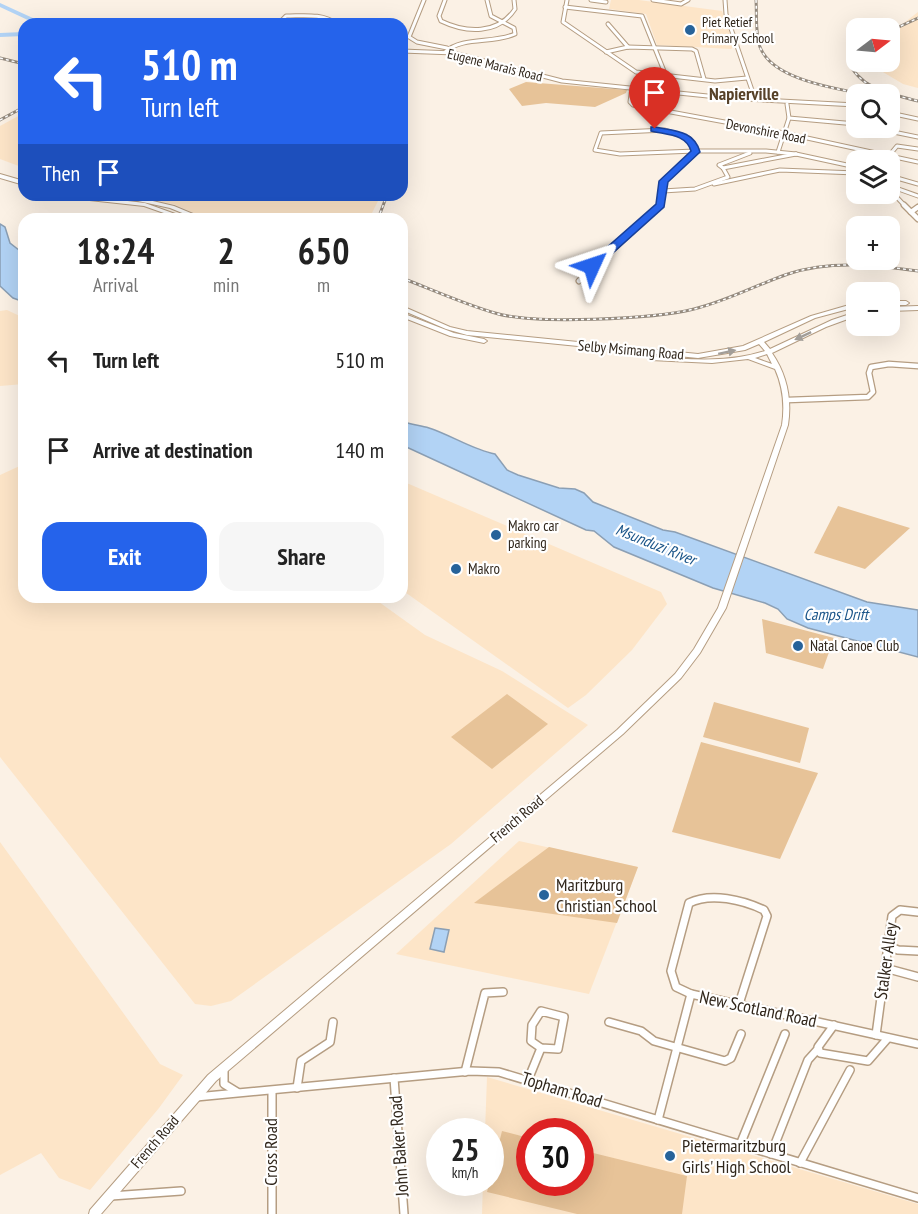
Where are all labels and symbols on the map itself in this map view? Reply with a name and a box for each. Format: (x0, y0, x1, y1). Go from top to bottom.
place label: Piet Retief Primary School (702, 13, 774, 47)
north arrow (846, 18, 900, 72)
marker: Piet Retief Primary School (683, 23, 697, 37)
street label: Eugene Marais Road (446, 44, 544, 86)
pin (629, 67, 680, 129)
district label: Napierville (709, 82, 779, 105)
street label: Devonshire Road (725, 114, 807, 148)
position arrow (560, 234, 624, 298)
one-way arrow (794, 332, 811, 341)
street label: Selby Msimang Road (577, 335, 685, 364)
one-way arrow (718, 347, 737, 356)
place label: Makro car parking (508, 516, 559, 552)
water label: Msunduzi River (613, 519, 701, 570)
marker: Makro car parking (489, 528, 503, 542)
place label: Makro (468, 559, 500, 578)
marker: Makro (449, 562, 463, 576)
water label: Camps Drift (804, 604, 870, 624)
place label: Natal Canoe Club (810, 636, 899, 655)
marker: Natal Canoe Club (791, 639, 805, 653)
street label: French Road (486, 791, 547, 846)
place label: Maritzburg Christian School (556, 873, 657, 917)
marker: Maritzburg Christian School (537, 888, 551, 902)
street label: Stalker Alley (869, 921, 902, 1001)
street label: New Scotland Road (697, 985, 819, 1032)
street label: Topham Road (519, 1066, 605, 1113)
street label: John Baker Road (384, 1095, 414, 1198)
street label: French Road (127, 1111, 183, 1172)
street label: Cross Road (259, 1118, 282, 1186)
speed limit sign: 30 (516, 1118, 594, 1196)
place label: Pietermaritzburg Girls' High School (682, 1134, 791, 1178)
marker: Pietermaritzburg Girls' High School (663, 1149, 677, 1163)

